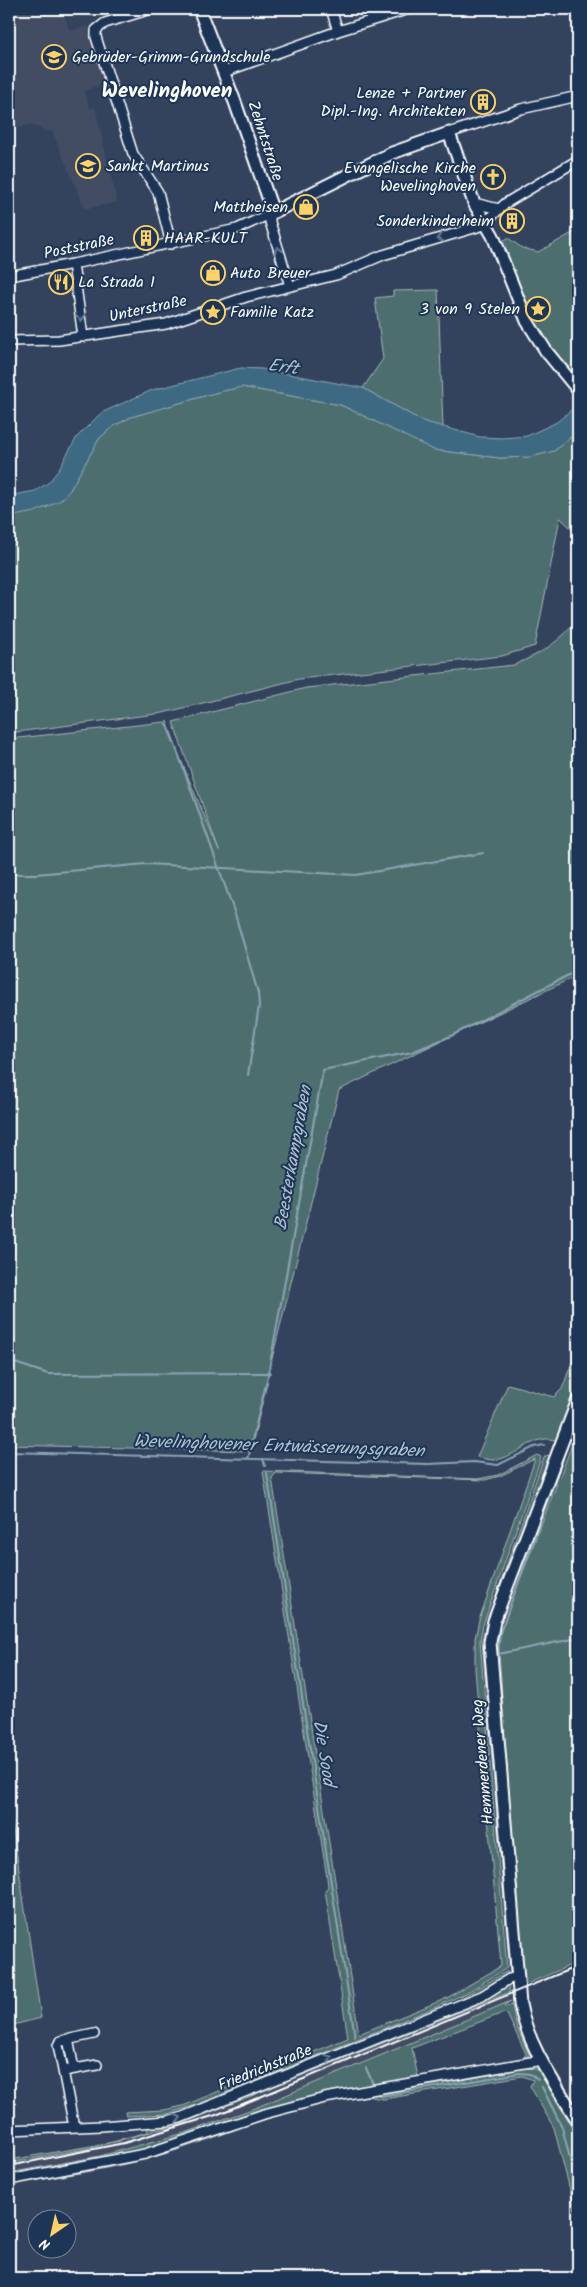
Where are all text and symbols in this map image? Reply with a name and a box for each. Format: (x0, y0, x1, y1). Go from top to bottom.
school or university icon: Gebrüder-Grimm-Grundschule (41, 44, 67, 70)
place label: Gebrüder-Grimm-Grundschule (72, 45, 270, 70)
district label: Wevelinghoven (102, 75, 232, 108)
place label: Lenze + Partner Dipl.-Ing. Architekten (321, 81, 468, 124)
building icon: Lenze + Partner Dipl.-Ing. Architekten (470, 89, 496, 115)
street label: Zehntstraße (240, 98, 290, 184)
school or university icon: Sankt Martinus (75, 153, 101, 179)
place label: Sankt Martinus (106, 154, 209, 179)
place label: Evangelische Kirche Wevelinghoven (344, 156, 476, 199)
church icon: Evangelische Kirche Wevelinghoven (480, 164, 506, 190)
shop icon: Mattheisen (293, 194, 319, 220)
place label: Mattheisen (213, 195, 288, 220)
building icon: Sonderkinderheim (499, 208, 525, 234)
place label: Sonderkinderheim (377, 209, 494, 234)
building icon: HAAR-KULT (133, 225, 159, 251)
place label: HAAR-KULT (164, 226, 249, 251)
street label: Poststraße (42, 227, 116, 267)
one-way arrow (436, 233, 444, 243)
one-way arrow (274, 247, 284, 255)
shop icon: Auto Breuer (200, 260, 226, 286)
place label: Auto Breuer (230, 261, 312, 286)
restaurant icon: La Strada 1 (48, 269, 74, 295)
place label: La Strada 1 (78, 270, 155, 295)
street label: Unterstraße (107, 289, 189, 329)
place icon: 3 von 9 Stelen (525, 296, 551, 322)
place label: 3 von 9 Stelen (420, 297, 520, 322)
place icon: Familie Katz (200, 299, 226, 325)
place label: Familie Katz (230, 300, 314, 325)
one-way arrow (75, 314, 85, 322)
water label: Erft (266, 352, 303, 385)
water label: Beesterkampgraben (267, 1082, 321, 1233)
water label: Wevelinghovener Entwässerungsgraben (133, 1427, 426, 1467)
street label: Hemmerdener Weg (465, 1698, 501, 1826)
water label: Die Sood (304, 1718, 343, 1792)
street label: Friedrichstraße (214, 2038, 316, 2098)
one-way arrow (324, 2054, 333, 2064)
one-way arrow (174, 2114, 182, 2124)
north arrow (28, 2210, 78, 2260)
text: N (35, 2232, 55, 2256)

